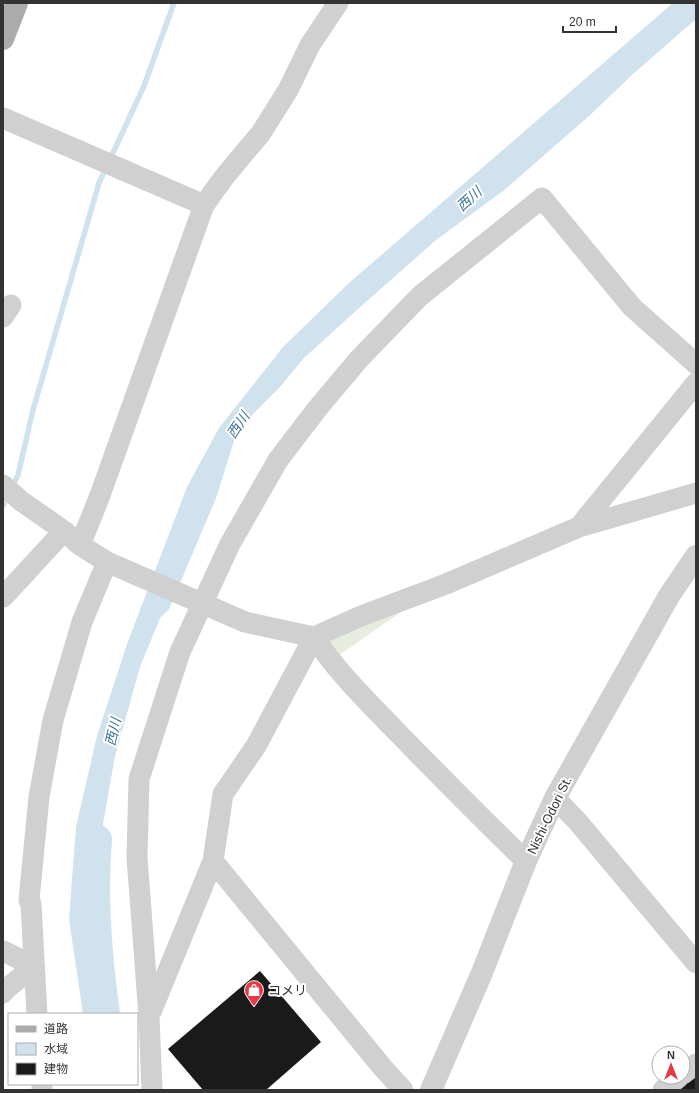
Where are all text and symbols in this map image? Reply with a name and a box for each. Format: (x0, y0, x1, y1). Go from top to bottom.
scale bar (563, 8, 616, 34)
text: 20 m (569, 15, 596, 29)
water label: 西川 (453, 182, 486, 214)
water label: 西川 (224, 407, 254, 441)
water label: 西川 (102, 715, 124, 747)
street label: Nishi-Odori St. (524, 774, 575, 856)
shop icon: コメリ (243, 979, 265, 1007)
place label: コメリ (268, 983, 307, 998)
legend (8, 1013, 138, 1085)
text: 道路 (44, 1022, 68, 1036)
text: 水域 (44, 1042, 68, 1056)
north arrow (651, 1045, 691, 1085)
text: N (667, 1049, 675, 1061)
text: 建物 (44, 1062, 68, 1076)

